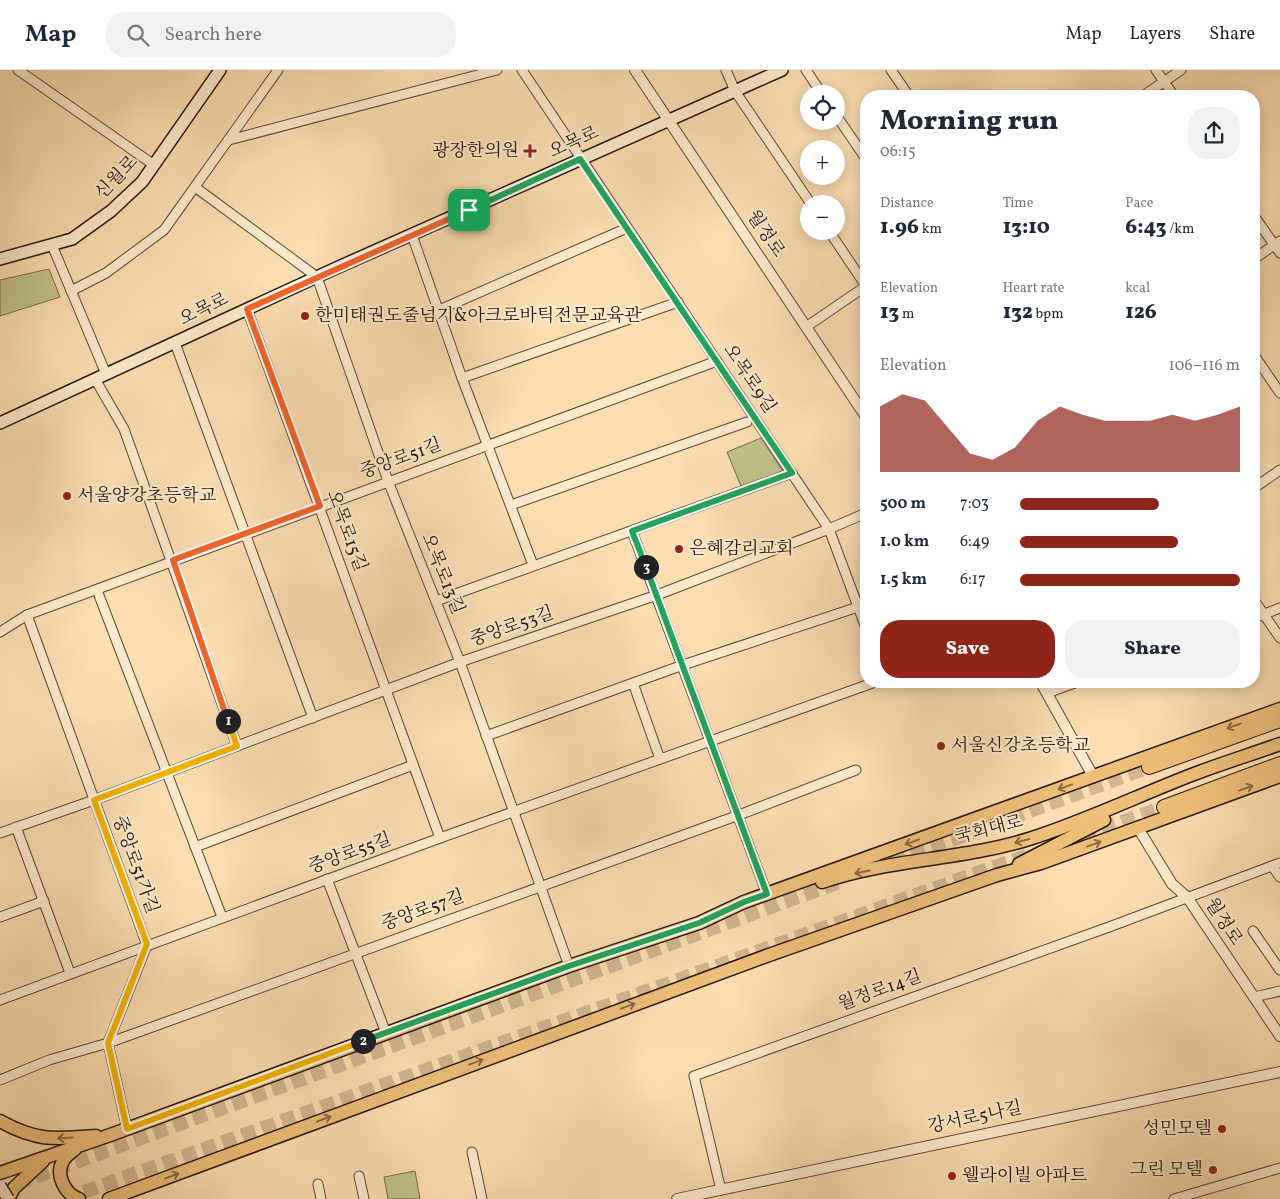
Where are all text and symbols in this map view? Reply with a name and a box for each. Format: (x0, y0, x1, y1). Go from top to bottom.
search box (106, 12, 456, 57)
text: Map (25, 18, 76, 52)
icon: search (124, 21, 152, 49)
text: Search here (164, 22, 262, 48)
text: Map (1065, 22, 1101, 47)
text: Layers (1129, 22, 1181, 47)
text: Share (1209, 22, 1255, 47)
map controls (800, 85, 845, 240)
button: locate (800, 85, 845, 130)
text: Morning run (880, 102, 1058, 141)
button: share (1188, 107, 1240, 159)
street label: 오목로 (545, 121, 603, 165)
place label: 광장한의원 (432, 139, 519, 164)
button: + (800, 140, 845, 185)
text: 06:15 (880, 141, 916, 163)
marker: 광장한의원 (523, 144, 537, 158)
street label: 신월로 (90, 151, 144, 205)
pin (448, 189, 490, 231)
text: Distance (880, 194, 934, 213)
text: Time (1003, 194, 1033, 213)
text: Pace (1125, 194, 1153, 213)
button: − (800, 195, 845, 240)
icon: arrive (455, 196, 483, 224)
street label: 월정로 (740, 205, 790, 263)
text: 1.96 (880, 213, 919, 242)
text: 13:10 (1003, 213, 1050, 242)
text: 6:43 (1125, 213, 1166, 242)
text: km (919, 220, 942, 239)
text: /km (1166, 220, 1194, 239)
text: Elevation (880, 279, 938, 298)
text: Heart rate (1003, 279, 1064, 298)
text: kcal (1125, 279, 1150, 298)
street label: 오목로 (175, 287, 233, 333)
text: 13 (880, 298, 899, 327)
text: 132 (1003, 298, 1033, 327)
text: 126 (1125, 298, 1157, 327)
place label: 한미태권도줄넘기&아크로바틱전문교육관 (315, 304, 642, 329)
text: m (899, 305, 914, 324)
text: bpm (1033, 305, 1064, 324)
marker: 한미태권도줄넘기&아크로바틱전문교육관 (299, 310, 311, 322)
street label: 오목로9길 (717, 339, 781, 419)
text: Elevation (880, 355, 947, 377)
text: 106–116 m (1168, 355, 1240, 377)
street label: 중앙로51길 (357, 433, 445, 485)
place label: 서울양강초등학교 (77, 484, 217, 509)
street label: 오목로15길 (320, 487, 372, 575)
marker: 서울양강초등학교 (61, 490, 73, 502)
text: 500 m (880, 493, 926, 515)
text: 7:03 (960, 493, 989, 515)
street label: 오목로13길 (414, 530, 470, 618)
text: 1.0 km (880, 531, 929, 553)
text: 6:49 (960, 531, 989, 553)
place label: 은혜감리교회 (689, 537, 793, 562)
marker: 은혜감리교회 (673, 543, 685, 555)
pin: 3 (634, 554, 658, 580)
text: 3 (643, 558, 650, 577)
text: 1.5 km (880, 569, 927, 591)
text: 6:17 (960, 569, 986, 591)
street label: 중앙로53길 (467, 601, 557, 653)
button: Save (880, 620, 1055, 678)
button: Share (1065, 620, 1240, 678)
pin: 1 (216, 708, 240, 734)
text: 1 (226, 712, 231, 731)
one-way arrow (1227, 722, 1242, 731)
place label: 서울신강초등학교 (951, 734, 1091, 759)
marker: 서울신강초등학교 (935, 740, 947, 752)
one-way arrow (1058, 783, 1073, 792)
one-way arrow (1238, 783, 1253, 792)
street label: 국회대로 (952, 809, 1026, 851)
street label: 중앙로51가길 (106, 813, 164, 917)
street label: 중앙로55길 (305, 827, 395, 881)
one-way arrow (1014, 836, 1030, 846)
one-way arrow (905, 838, 920, 847)
one-way arrow (1085, 839, 1101, 848)
one-way arrow (855, 868, 871, 878)
street label: 중앙로57길 (378, 884, 468, 938)
street label: 월정로 (1198, 893, 1248, 951)
street label: 월정로14길 (835, 964, 925, 1018)
one-way arrow (620, 1001, 636, 1010)
pin: 2 (350, 1028, 376, 1054)
text: 2 (360, 1032, 367, 1051)
one-way arrow (468, 1057, 483, 1066)
street label: 강서로5나길 (926, 1096, 1024, 1140)
one-way arrow (316, 1114, 331, 1123)
place label: 성민모텔 (1142, 1117, 1212, 1142)
marker: 성민모텔 (1216, 1123, 1228, 1135)
one-way arrow (57, 1134, 73, 1143)
place label: 그린 모텔 (1130, 1158, 1203, 1183)
place label: 웰라이빌 아파트 (962, 1164, 1088, 1189)
marker: 그린 모텔 (1207, 1164, 1219, 1176)
marker: 웰라이빌 아파트 (946, 1170, 958, 1182)
one-way arrow (164, 1171, 179, 1181)

